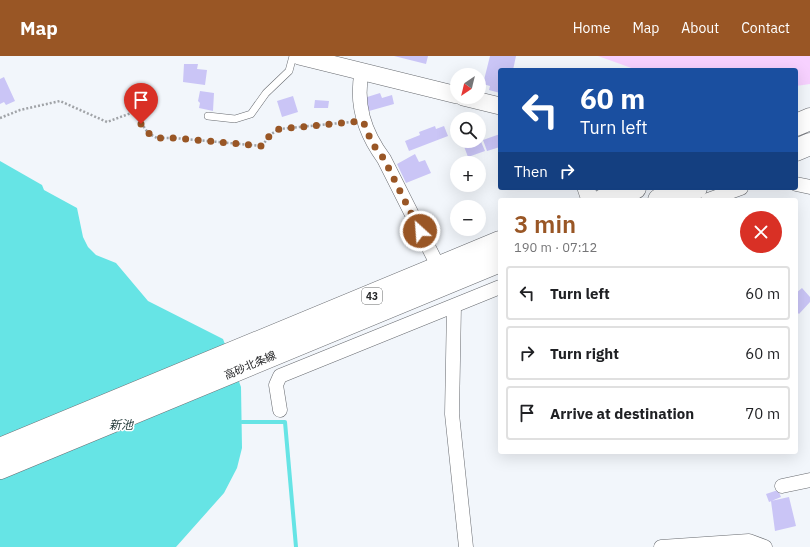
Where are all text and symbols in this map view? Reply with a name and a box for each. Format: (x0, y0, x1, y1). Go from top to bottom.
text: Map (20, 16, 58, 40)
text: Home (573, 19, 610, 37)
text: Map (632, 19, 659, 37)
text: About (681, 19, 719, 37)
text: Contact (741, 19, 790, 37)
north arrow (450, 68, 486, 104)
map controls (450, 68, 486, 236)
text: 60 m (580, 80, 645, 117)
pin (124, 83, 158, 124)
icon: left (514, 84, 566, 136)
icon: arrive (130, 89, 152, 111)
button: search (450, 112, 486, 148)
text: Turn left (580, 116, 648, 139)
button: + (450, 156, 486, 192)
icon: right (556, 160, 578, 182)
text: Then (514, 162, 548, 181)
button: − (450, 200, 486, 236)
text: 3 min (514, 208, 576, 240)
position arrow (399, 210, 441, 252)
button: close (740, 211, 782, 253)
text: 190 m · 07:12 (514, 239, 597, 256)
icon: left (516, 282, 538, 304)
text: Turn left (550, 284, 610, 303)
text: 60 m (745, 284, 780, 303)
road number: 43 (362, 288, 382, 304)
icon: right (516, 342, 538, 364)
text: Turn right (550, 344, 619, 363)
text: 60 m (745, 344, 780, 363)
street label: 高砂北条線 (222, 348, 278, 382)
icon: arrive (516, 402, 538, 424)
text: Arrive at destination (550, 404, 694, 423)
text: 70 m (745, 404, 780, 423)
water label: 新池 (109, 417, 134, 432)

